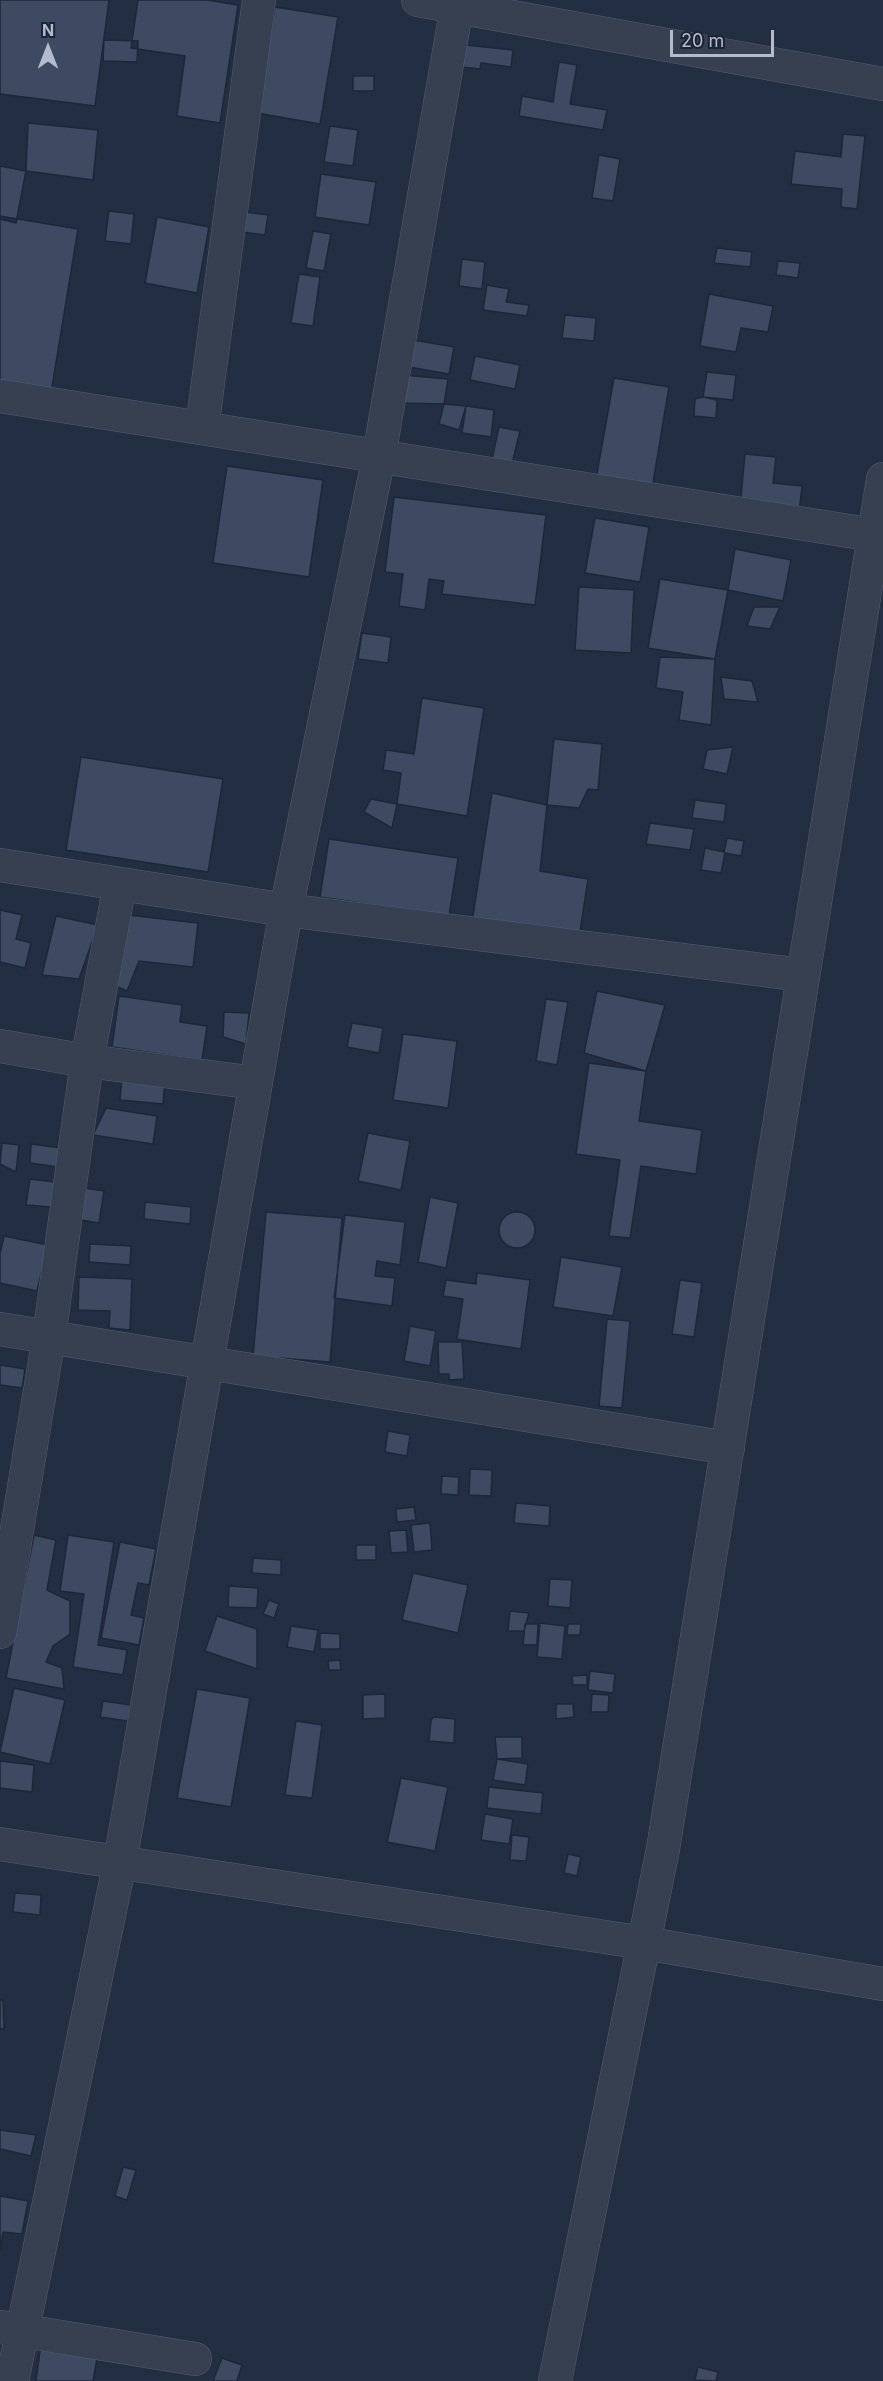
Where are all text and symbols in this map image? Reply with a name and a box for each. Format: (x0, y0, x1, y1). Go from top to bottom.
north arrow (18, 18, 78, 78)
scale bar (673, 18, 776, 56)
text: N (42, 20, 54, 40)
text: 20 m (681, 30, 724, 51)

